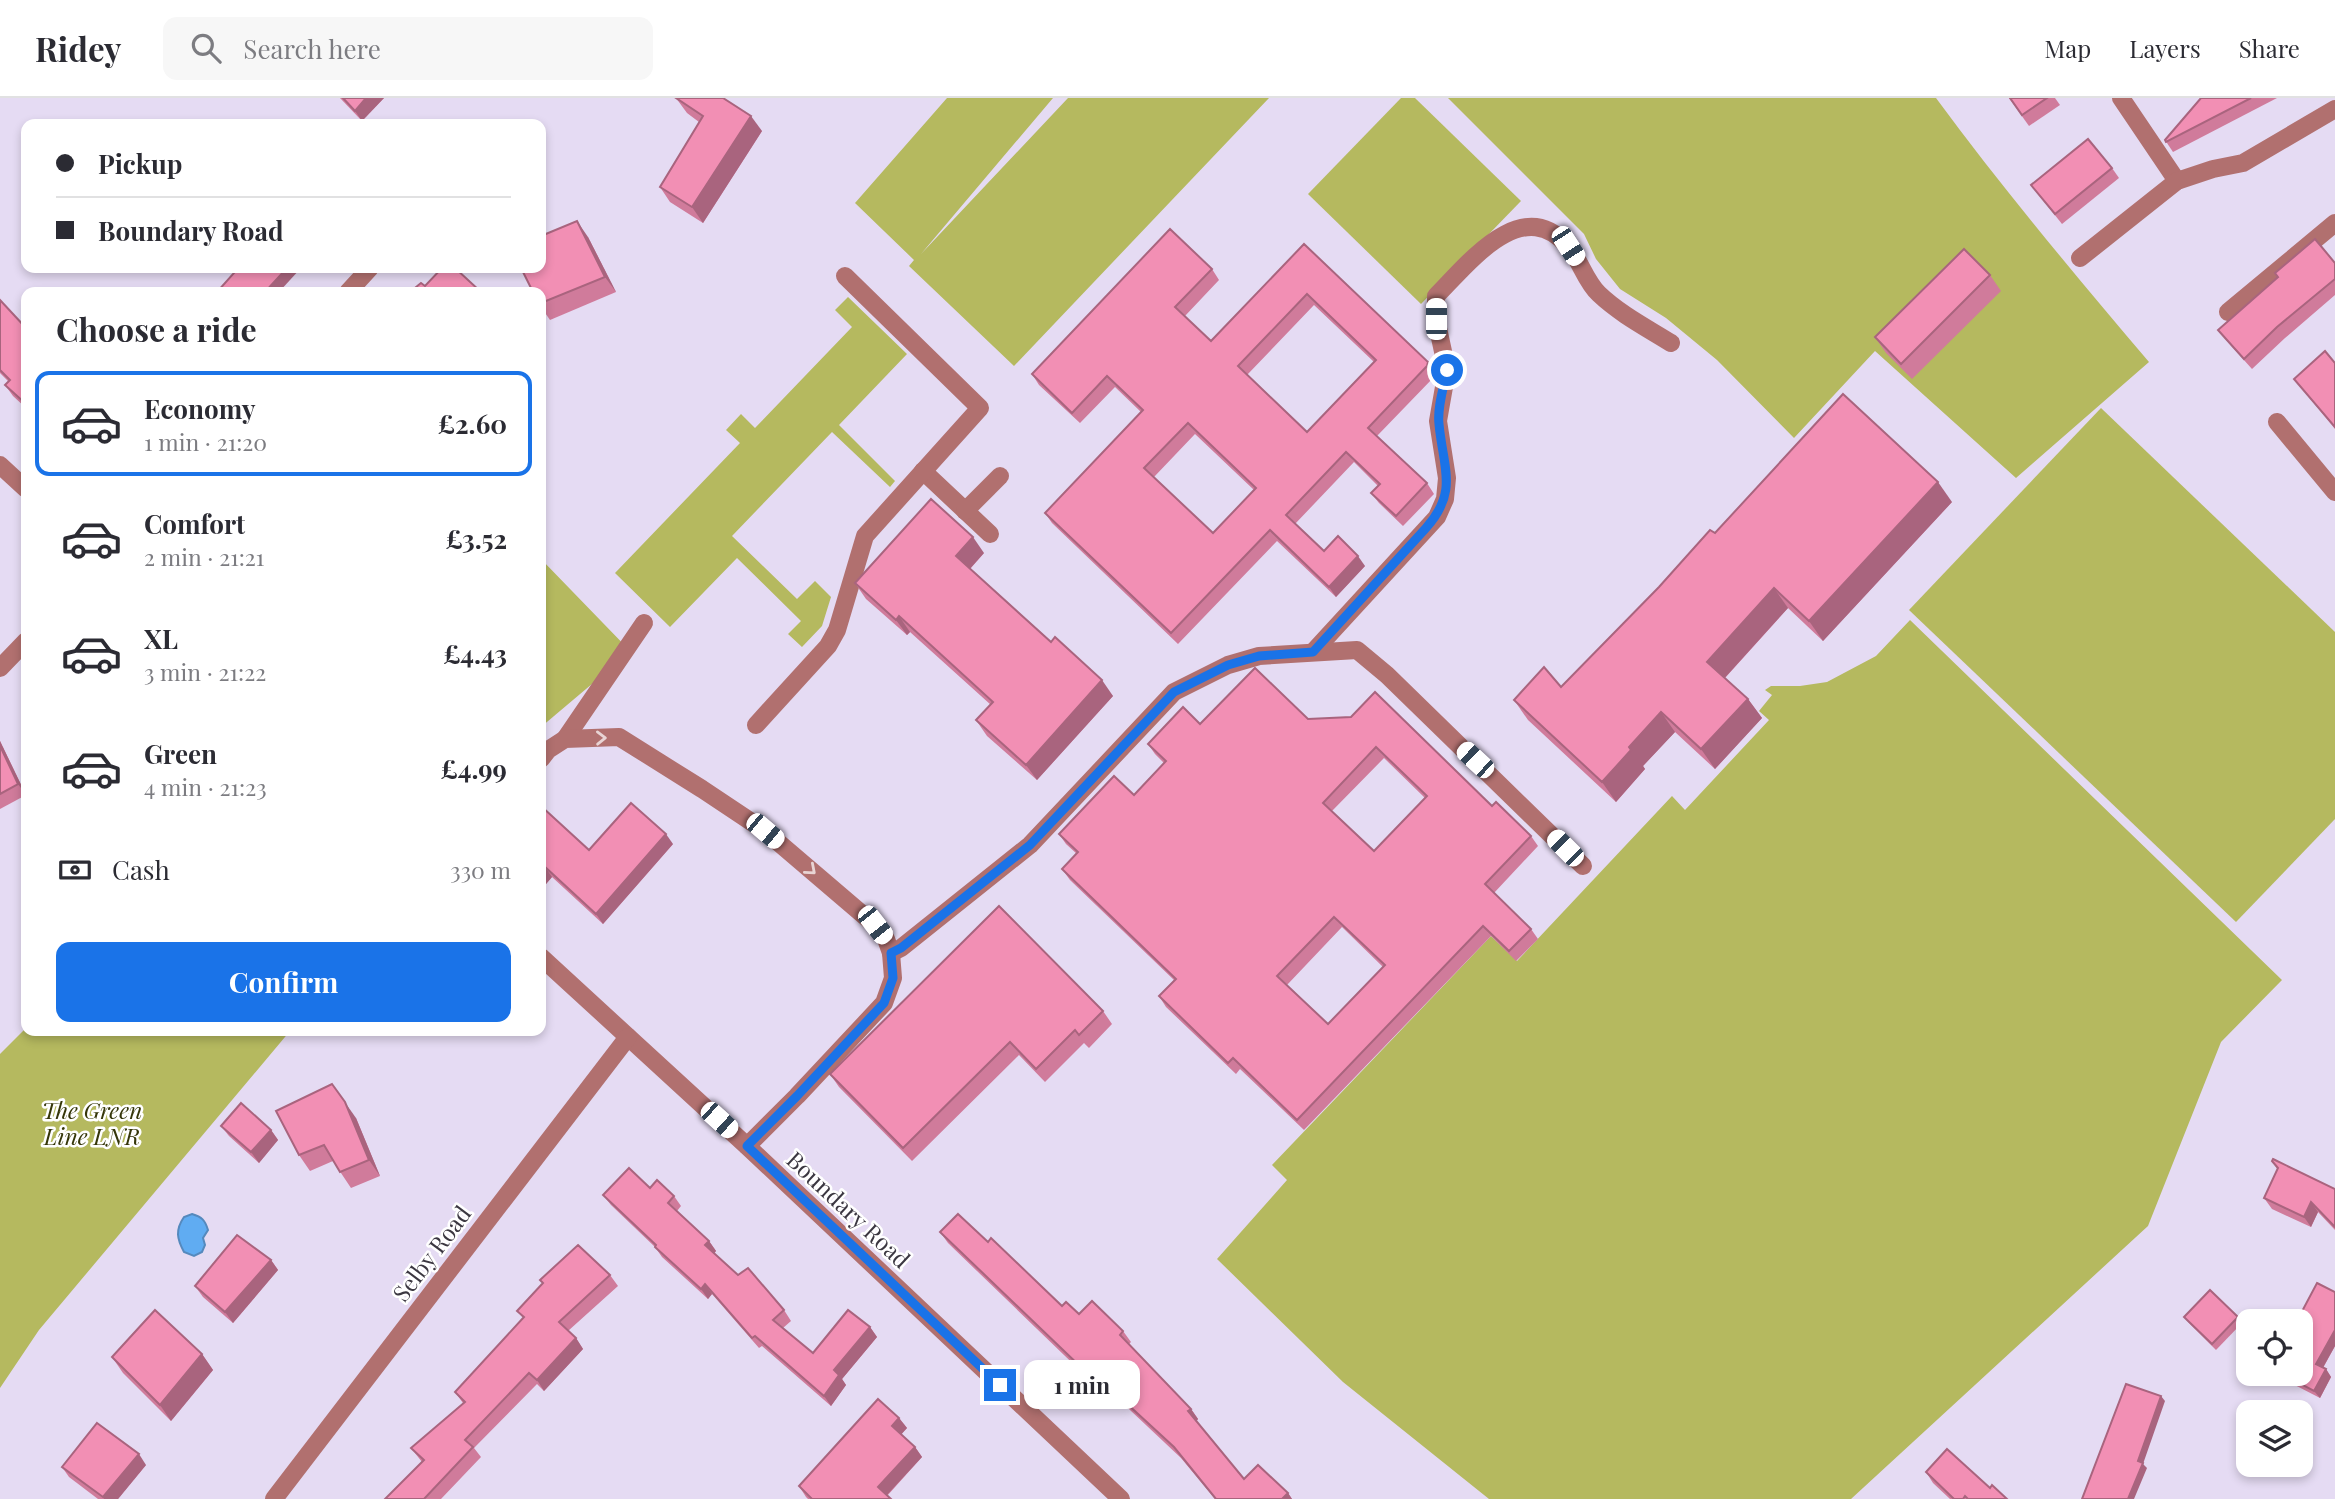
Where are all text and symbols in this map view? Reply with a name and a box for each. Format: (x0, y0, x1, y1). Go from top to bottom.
search box (163, 17, 653, 80)
text: Ridey (35, 26, 121, 70)
icon: search (187, 29, 225, 67)
text: Search here (243, 31, 381, 66)
text: Map (2045, 32, 2091, 64)
text: Layers (2129, 32, 2201, 64)
text: Share (2239, 32, 2300, 64)
text: Pickup (98, 146, 182, 181)
text: Boundary Road (98, 213, 284, 248)
car (1548, 223, 1589, 269)
car (1426, 298, 1447, 340)
text: Choose a ride (56, 307, 257, 350)
route start (1431, 354, 1463, 386)
text: Economy (144, 391, 255, 426)
icon: car (60, 392, 123, 455)
text: £2.60 (438, 406, 507, 441)
text: 1 min · 21:20 (144, 426, 267, 457)
text: Comfort (144, 506, 245, 541)
icon: car (60, 507, 123, 570)
text: £3.52 (445, 521, 507, 556)
text: 2 min · 21:21 (144, 541, 264, 572)
text: XL (144, 621, 178, 656)
icon: car (60, 622, 123, 685)
text: £4.43 (443, 636, 507, 671)
text: 3 min · 21:22 (144, 656, 266, 687)
one-way arrow (596, 730, 607, 746)
text: Green (144, 736, 217, 771)
icon: car (60, 737, 123, 800)
car (1453, 738, 1498, 782)
text: £4.99 (441, 751, 507, 786)
text: 4 min · 21:23 (144, 771, 267, 802)
car (743, 809, 788, 853)
car (1543, 826, 1588, 870)
icon: cash (56, 851, 94, 889)
text: Cash (112, 852, 170, 887)
text: 330 m (450, 854, 511, 885)
one-way arrow (803, 862, 816, 874)
car (854, 902, 897, 948)
button: Confirm (56, 942, 511, 1022)
park label: The Green Line LNR (42, 1094, 142, 1151)
car (697, 1098, 742, 1142)
street label: Boundary Road (781, 1144, 917, 1274)
street label: Selby Road (385, 1199, 477, 1307)
map controls (2236, 1309, 2313, 1477)
button: locate (2236, 1309, 2313, 1386)
callout: 1 min (1024, 1360, 1140, 1410)
route end (984, 1369, 1016, 1401)
text: 1 min (1054, 1369, 1110, 1400)
button: layers (2236, 1400, 2313, 1477)

